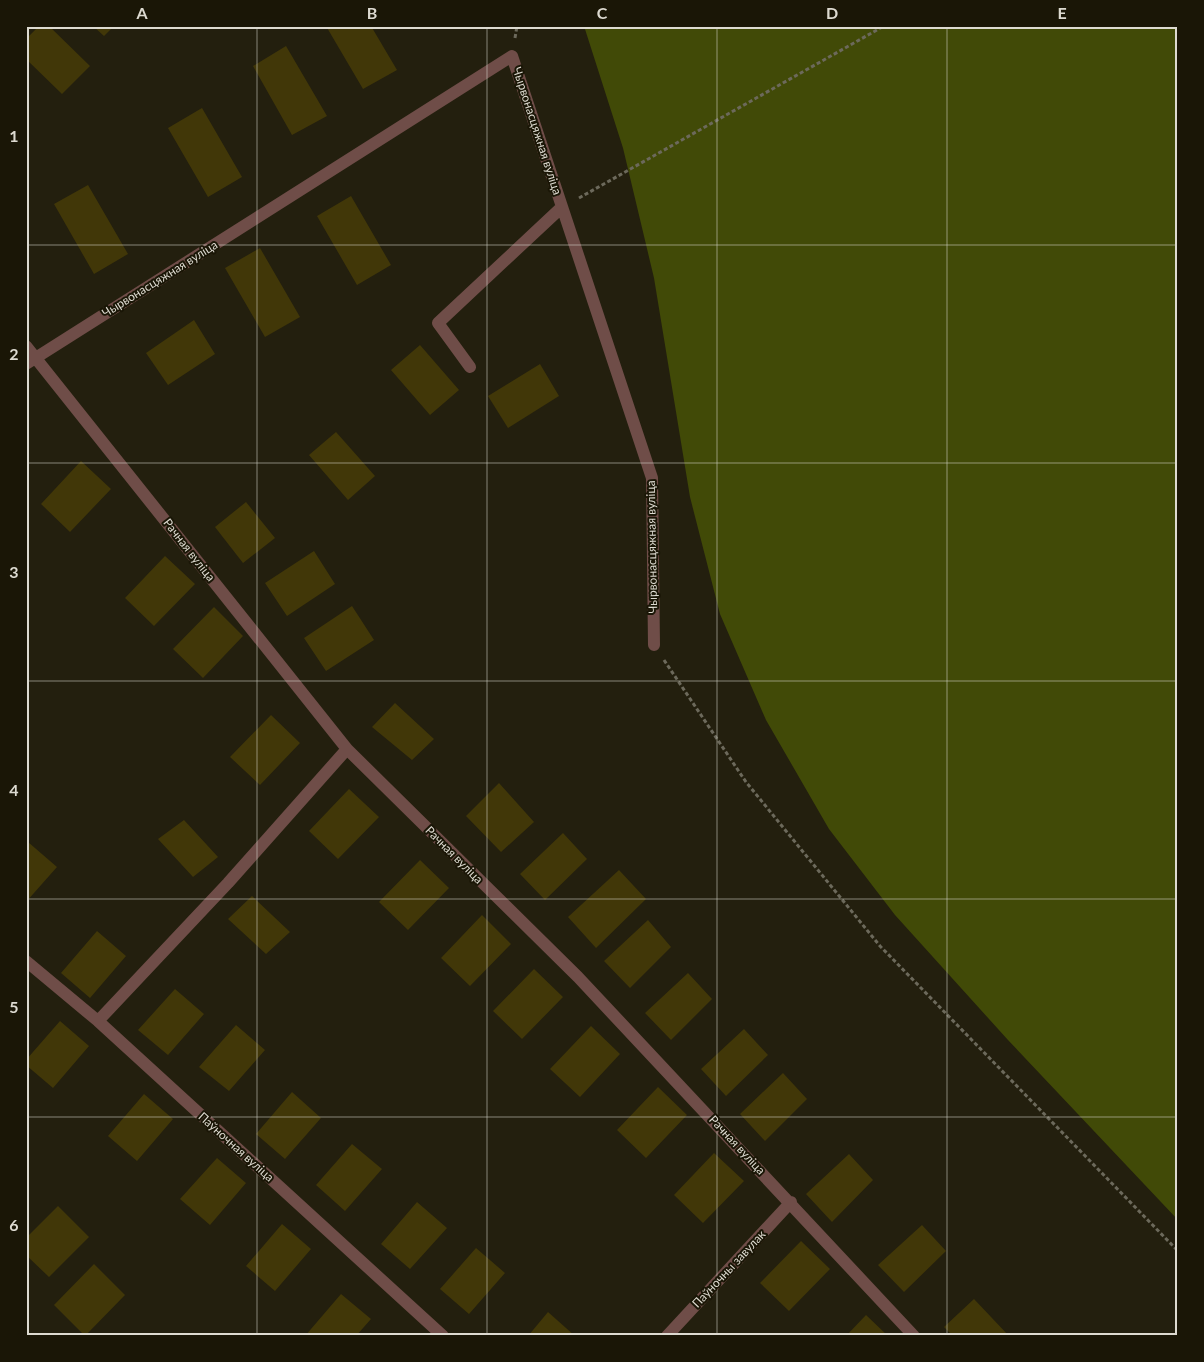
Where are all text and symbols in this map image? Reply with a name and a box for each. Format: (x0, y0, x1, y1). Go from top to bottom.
text: A (135, 3, 148, 22)
text: B (367, 3, 377, 22)
text: C (597, 3, 608, 22)
text: D (826, 3, 838, 22)
text: E (1057, 3, 1067, 22)
street label: Чырвонасцяжная вуліца (510, 65, 565, 197)
text: 1 (9, 126, 19, 145)
street label: Чырвонасцяжная вуліца (99, 237, 220, 320)
text: 2 (9, 344, 19, 363)
street label: Чырвонасцяжная вуліца (643, 480, 660, 614)
street label: Рачная вуліца (160, 515, 219, 584)
text: 3 (9, 562, 19, 581)
text: 4 (9, 780, 19, 799)
street label: Рачная вуліца (422, 823, 486, 887)
text: 5 (9, 997, 19, 1016)
street label: Паўночная вуліца (195, 1109, 277, 1185)
street label: Рачная вуліца (706, 1112, 769, 1177)
text: 6 (9, 1215, 19, 1234)
street label: Паўночны завулак (689, 1226, 769, 1311)

